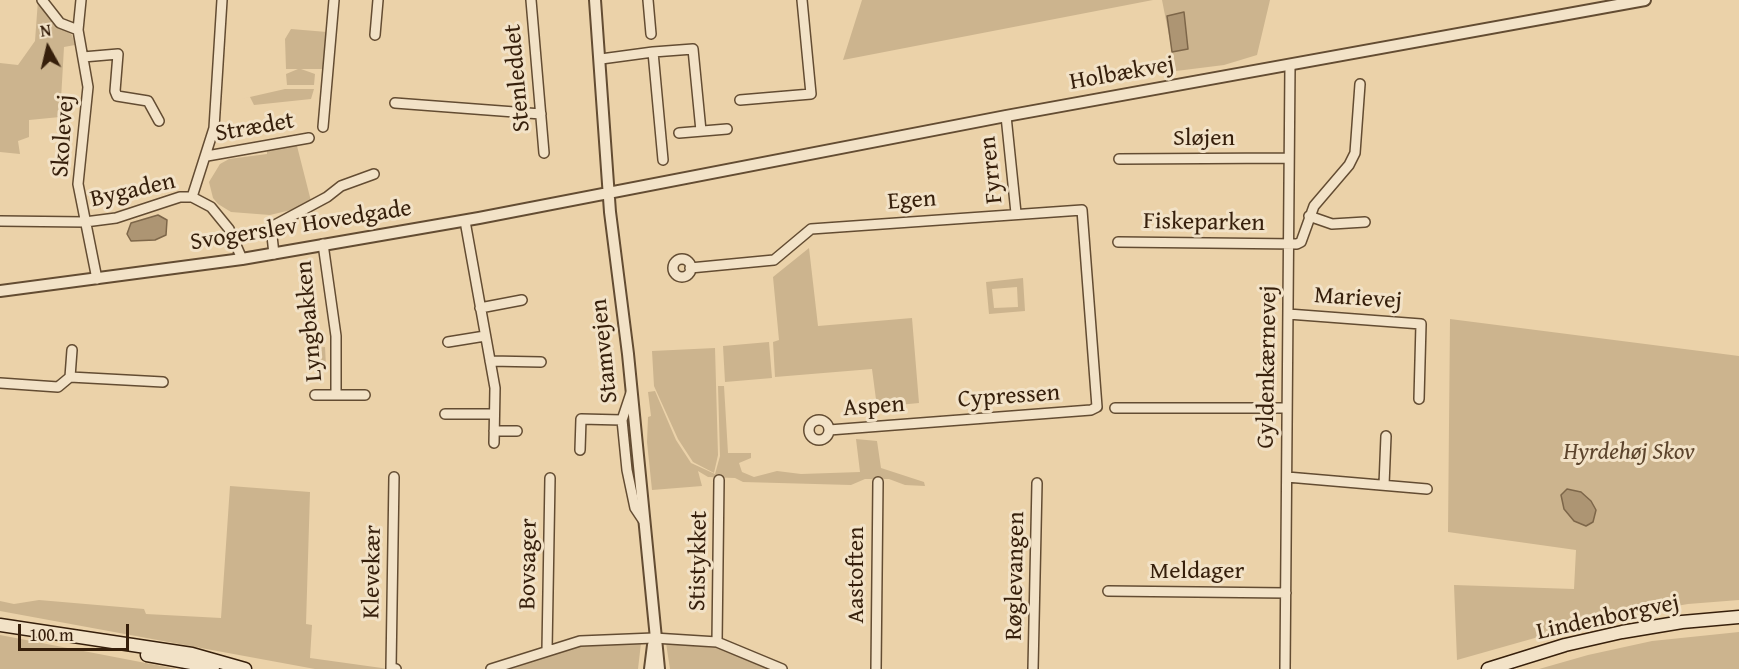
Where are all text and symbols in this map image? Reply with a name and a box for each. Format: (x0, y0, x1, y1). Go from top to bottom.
north arrow (18, 18, 78, 78)
text: N (39, 18, 52, 43)
street label: Stenleddet (499, 23, 537, 133)
street label: Holbækvej (1068, 51, 1176, 97)
street label: Skolevej (47, 94, 81, 178)
street label: Strædet (213, 107, 297, 149)
street label: Sløjen (1173, 125, 1235, 153)
street label: Fyrren (974, 135, 1010, 205)
street label: Bygaden (88, 167, 178, 215)
street label: Egen (887, 185, 937, 217)
street label: Svogerslev Hovedgade (188, 194, 414, 258)
street label: Fiskeparken (1143, 208, 1265, 238)
street label: Lyngbakken (290, 259, 330, 383)
street label: Marievej (1313, 282, 1403, 316)
street label: Gyldenkærnevej (1252, 285, 1284, 449)
street label: Stamvejen (585, 297, 625, 405)
street label: Cypressen (957, 379, 1061, 415)
street label: Aspen (842, 390, 906, 424)
park label: Hyrdehøj Skov (1563, 439, 1695, 467)
street label: Stistykket (684, 511, 714, 611)
street label: Røglevangen (1000, 511, 1032, 641)
street label: Bovsager (514, 518, 544, 610)
street label: Klevekær (358, 525, 388, 619)
street label: Aastoften (843, 526, 871, 624)
street label: Meldager (1150, 558, 1244, 586)
street label: Lindenborgvej (1534, 589, 1682, 647)
scale bar (21, 612, 132, 650)
text: 100 m (29, 621, 74, 648)

